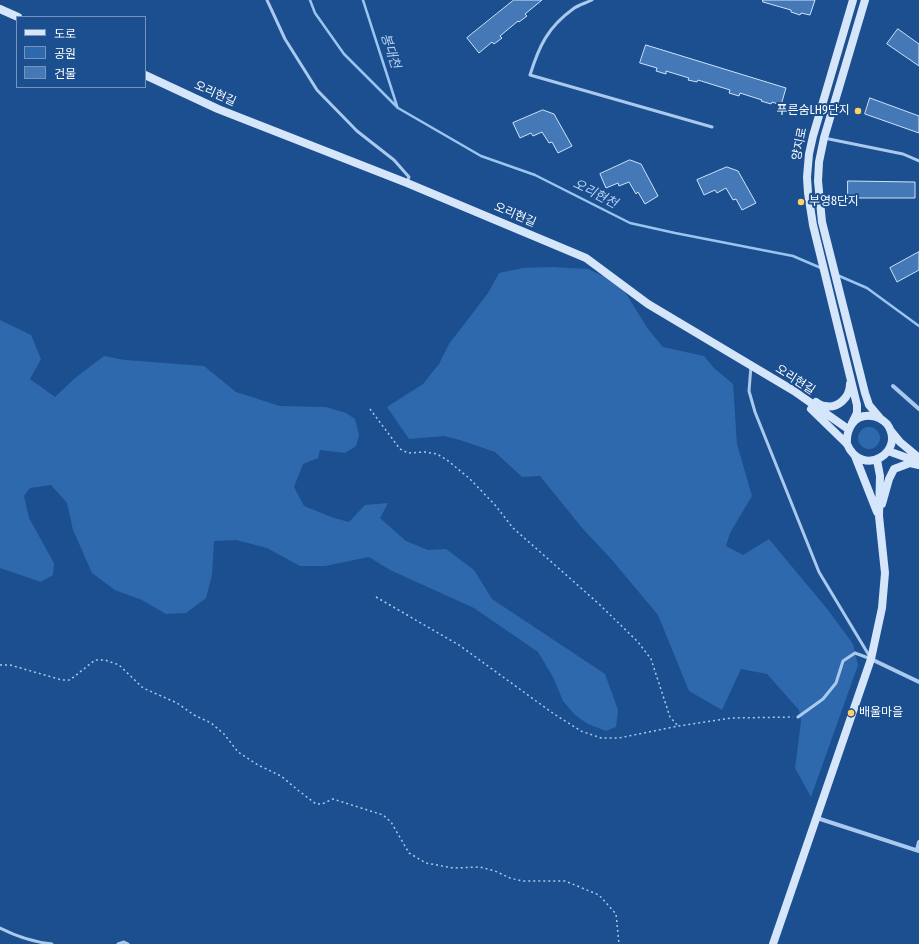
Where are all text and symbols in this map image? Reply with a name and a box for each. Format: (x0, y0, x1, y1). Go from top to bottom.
legend (16, 16, 146, 88)
text: 도로 (54, 27, 76, 41)
water label: 봉대천 (377, 32, 403, 70)
text: 공원 (54, 47, 76, 61)
text: 건물 (54, 67, 76, 81)
street label: 오리현길 (192, 78, 238, 110)
place label: 푸른숨LH9단지 (776, 104, 850, 118)
marker: 푸른숨LH9단지 (853, 106, 863, 116)
street label: 양지로 (790, 126, 810, 162)
water label: 오리현천 (570, 176, 620, 212)
place label: 부영8단지 (809, 195, 859, 209)
marker: 부영8단지 (796, 197, 806, 207)
street label: 오리현길 (492, 200, 538, 230)
street label: 오리현길 (773, 362, 817, 398)
place label: 배울마을 (859, 706, 903, 720)
marker: 배울마을 (846, 708, 856, 718)

